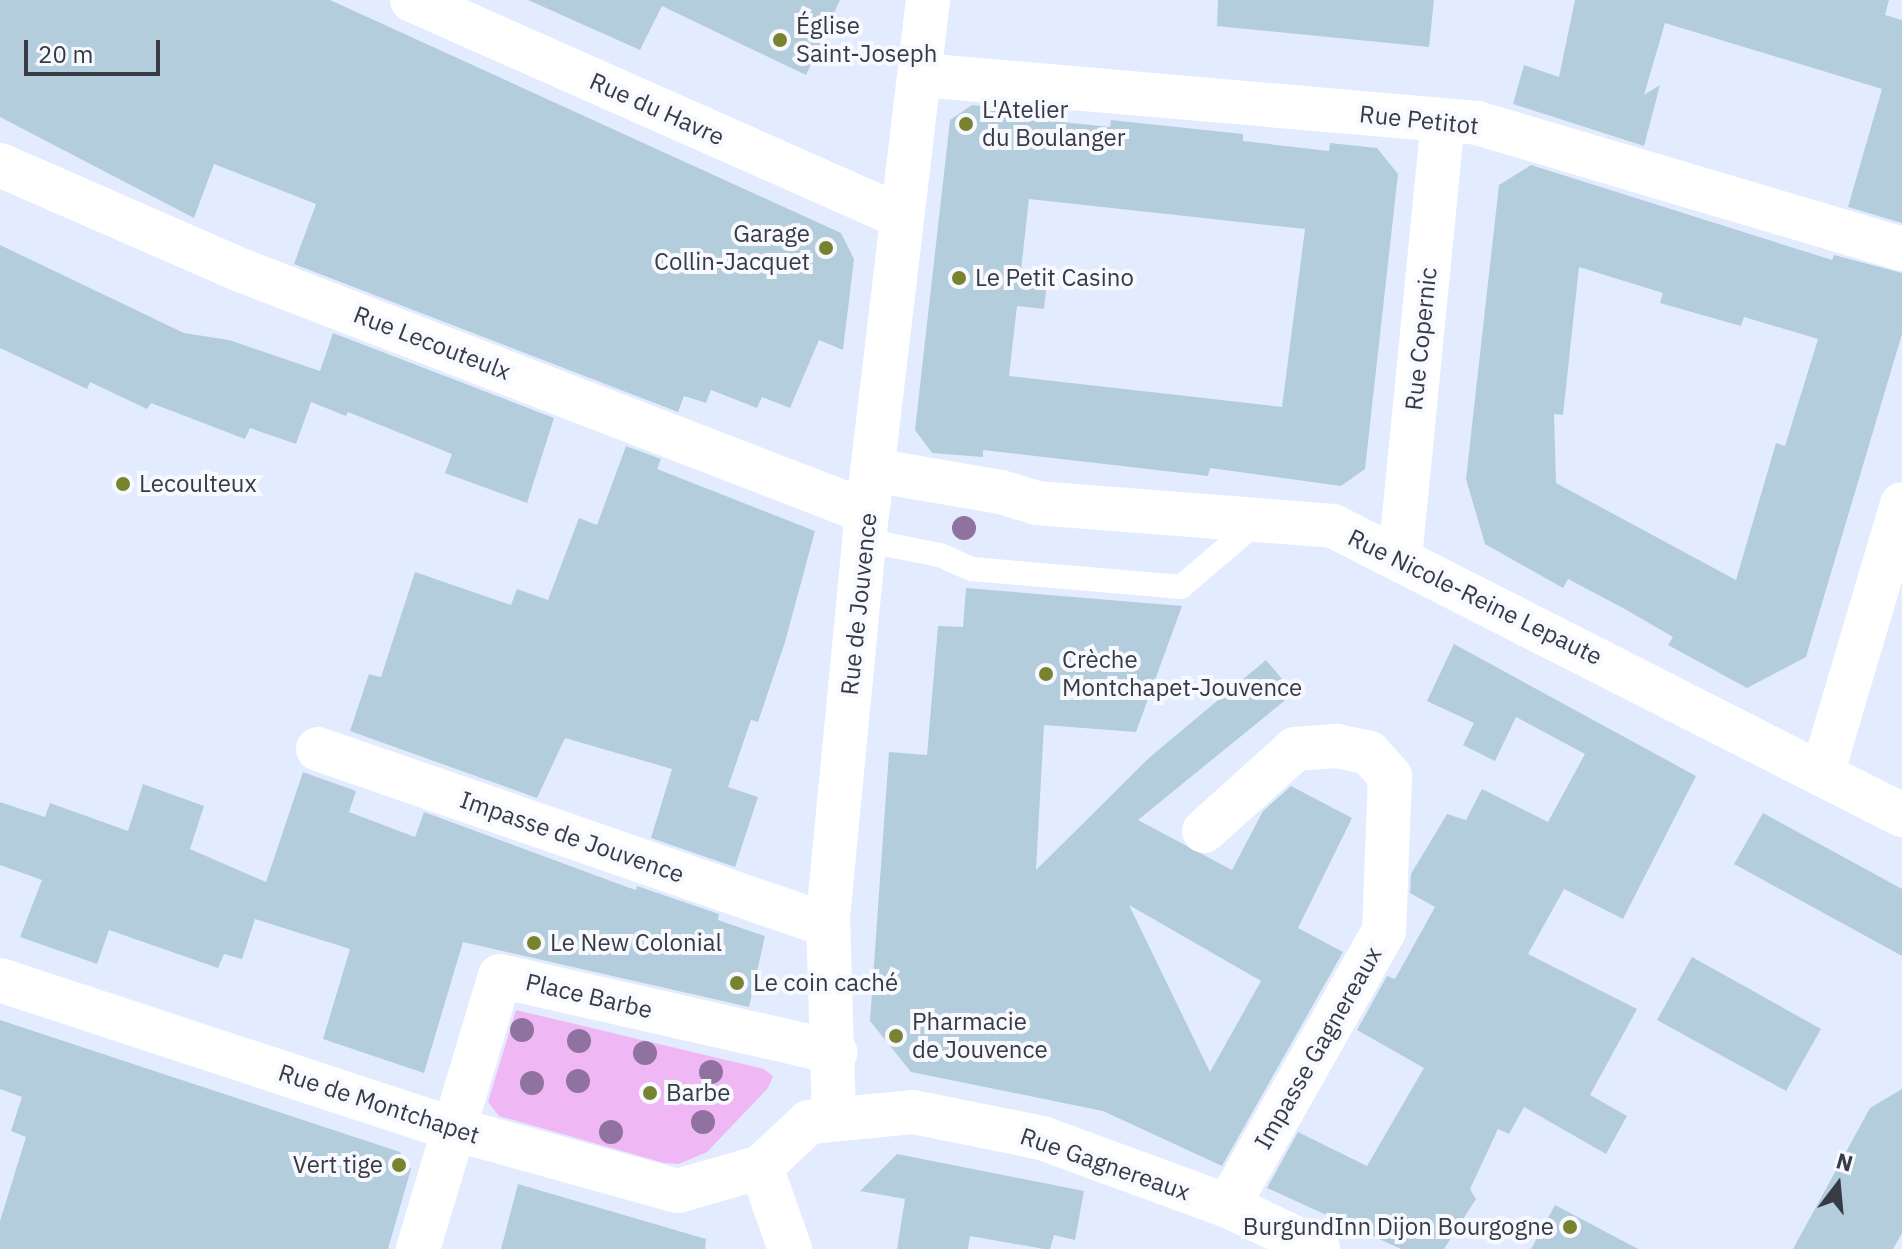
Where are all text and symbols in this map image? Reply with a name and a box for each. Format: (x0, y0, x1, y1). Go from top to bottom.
place label: Église Saint-Joseph (796, 12, 937, 68)
scale bar (28, 24, 164, 74)
marker: Église Saint-Joseph (771, 31, 789, 49)
text: 20 m (38, 38, 93, 70)
street label: Rue du Havre (585, 66, 729, 152)
place label: L'Atelier du Boulanger (982, 96, 1125, 152)
street label: Rue Petitot (1358, 99, 1480, 141)
marker: L'Atelier du Boulanger (957, 115, 975, 133)
place label: Garage Collin-Jacquet (654, 220, 810, 276)
marker: Garage Collin-Jacquet (817, 239, 835, 257)
place label: Le Petit Casino (975, 264, 1134, 292)
street label: Rue Copernic (1399, 266, 1443, 412)
marker: Le Petit Casino (950, 269, 968, 287)
street label: Rue Lecouteulx (350, 300, 514, 386)
place label: Lecoulteux (139, 470, 257, 498)
marker: Lecoulteux (114, 475, 132, 493)
street label: Rue de Jouvence (835, 511, 883, 697)
street label: Rue Nicole-Reine Lepaute (1343, 523, 1607, 671)
place label: Crèche Montchapet-Jouvence (1062, 646, 1302, 702)
marker: Crèche Montchapet-Jouvence (1037, 665, 1055, 683)
street label: Impasse de Jouvence (456, 785, 688, 889)
place label: Le New Colonial (550, 929, 722, 957)
marker: Le New Colonial (525, 934, 543, 952)
street label: Impasse Gagnereaux (1248, 942, 1388, 1154)
street label: Place Barbe (523, 967, 655, 1025)
place label: Le coin caché (753, 969, 898, 997)
marker: Le coin caché (728, 974, 746, 992)
place label: Pharmacie de Jouvence (912, 1008, 1048, 1064)
marker: Pharmacie de Jouvence (887, 1027, 905, 1045)
street label: Rue de Montchapet (275, 1058, 483, 1150)
place label: Barbe (666, 1079, 730, 1107)
marker: Barbe (641, 1084, 659, 1102)
street label: Rue Gagnereaux (1016, 1122, 1194, 1206)
north arrow (1798, 1145, 1878, 1225)
text: N (1833, 1145, 1856, 1178)
place label: Vert tige (293, 1151, 383, 1179)
marker: Vert tige (390, 1156, 408, 1174)
place label: BurgundInn Dijon Bourgogne (1243, 1213, 1554, 1241)
marker: BurgundInn Dijon Bourgogne (1561, 1218, 1579, 1236)

